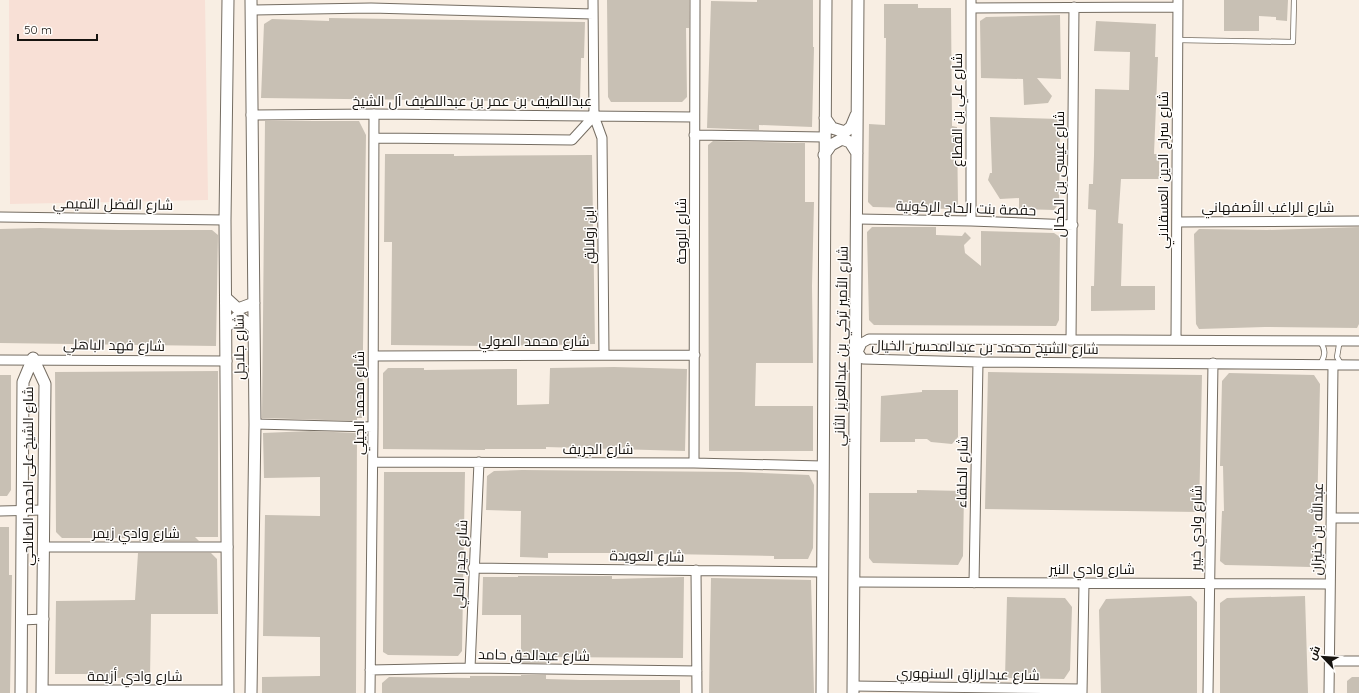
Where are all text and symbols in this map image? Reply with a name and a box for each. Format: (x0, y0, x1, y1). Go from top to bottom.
scale bar (18, 16, 97, 42)
text: 50 m (24, 22, 52, 37)
street label: شارع علي بن القطاع (948, 53, 969, 167)
street label: شارع سراج الدين العسقلاني (1154, 91, 1175, 249)
street label: عبداللطيف بن عمر بن عبداللطيف آل الشيخ (352, 92, 592, 110)
street label: شارع عيسى بن الكحال (1050, 111, 1068, 237)
street label: شارع الفضل التميمي (53, 194, 173, 217)
street label: حفصة بنت الحاج الركونية (896, 197, 1036, 219)
street label: شارع الروحة (672, 198, 690, 264)
street label: شارع الراغب الأصفهاني (1202, 198, 1334, 219)
street label: ابن زولالق (579, 206, 599, 264)
street label: شارع الأمير تركي بن عبدالعزيز الثاني (830, 246, 855, 446)
street label: شارع جلاجل (229, 314, 249, 380)
street label: شارع محمد الصولي (478, 332, 590, 353)
street label: شارع فهد الباهلي (63, 335, 165, 358)
street label: شارع الشيخ محمد بن عبدالمحسن الخيال (871, 336, 1099, 358)
street label: شارع محمد الجيلي (350, 351, 371, 455)
street label: شارع الشيخ على الحمد الصالحي (19, 386, 40, 566)
street label: شارع الحلقاء (952, 436, 972, 508)
street label: شارع الجريف (563, 440, 633, 458)
street label: عبدالله بن خنيزان (1307, 482, 1327, 576)
street label: شارع وادي خيبر (1186, 485, 1209, 572)
street label: شارع حيدر الحلي (449, 519, 474, 609)
street label: شارع وادي زيمر (91, 524, 180, 545)
street label: شارع العويدة (609, 546, 685, 566)
street label: شارع وادي النير (1048, 560, 1135, 581)
north arrow (1303, 637, 1343, 677)
text: ش (1305, 643, 1323, 662)
street label: شارع عبدالحق حامد (478, 645, 590, 665)
street label: شارع عبدالرزاق السنهوري (896, 664, 1040, 687)
street label: شارع وادي أزيمة (87, 667, 183, 688)

